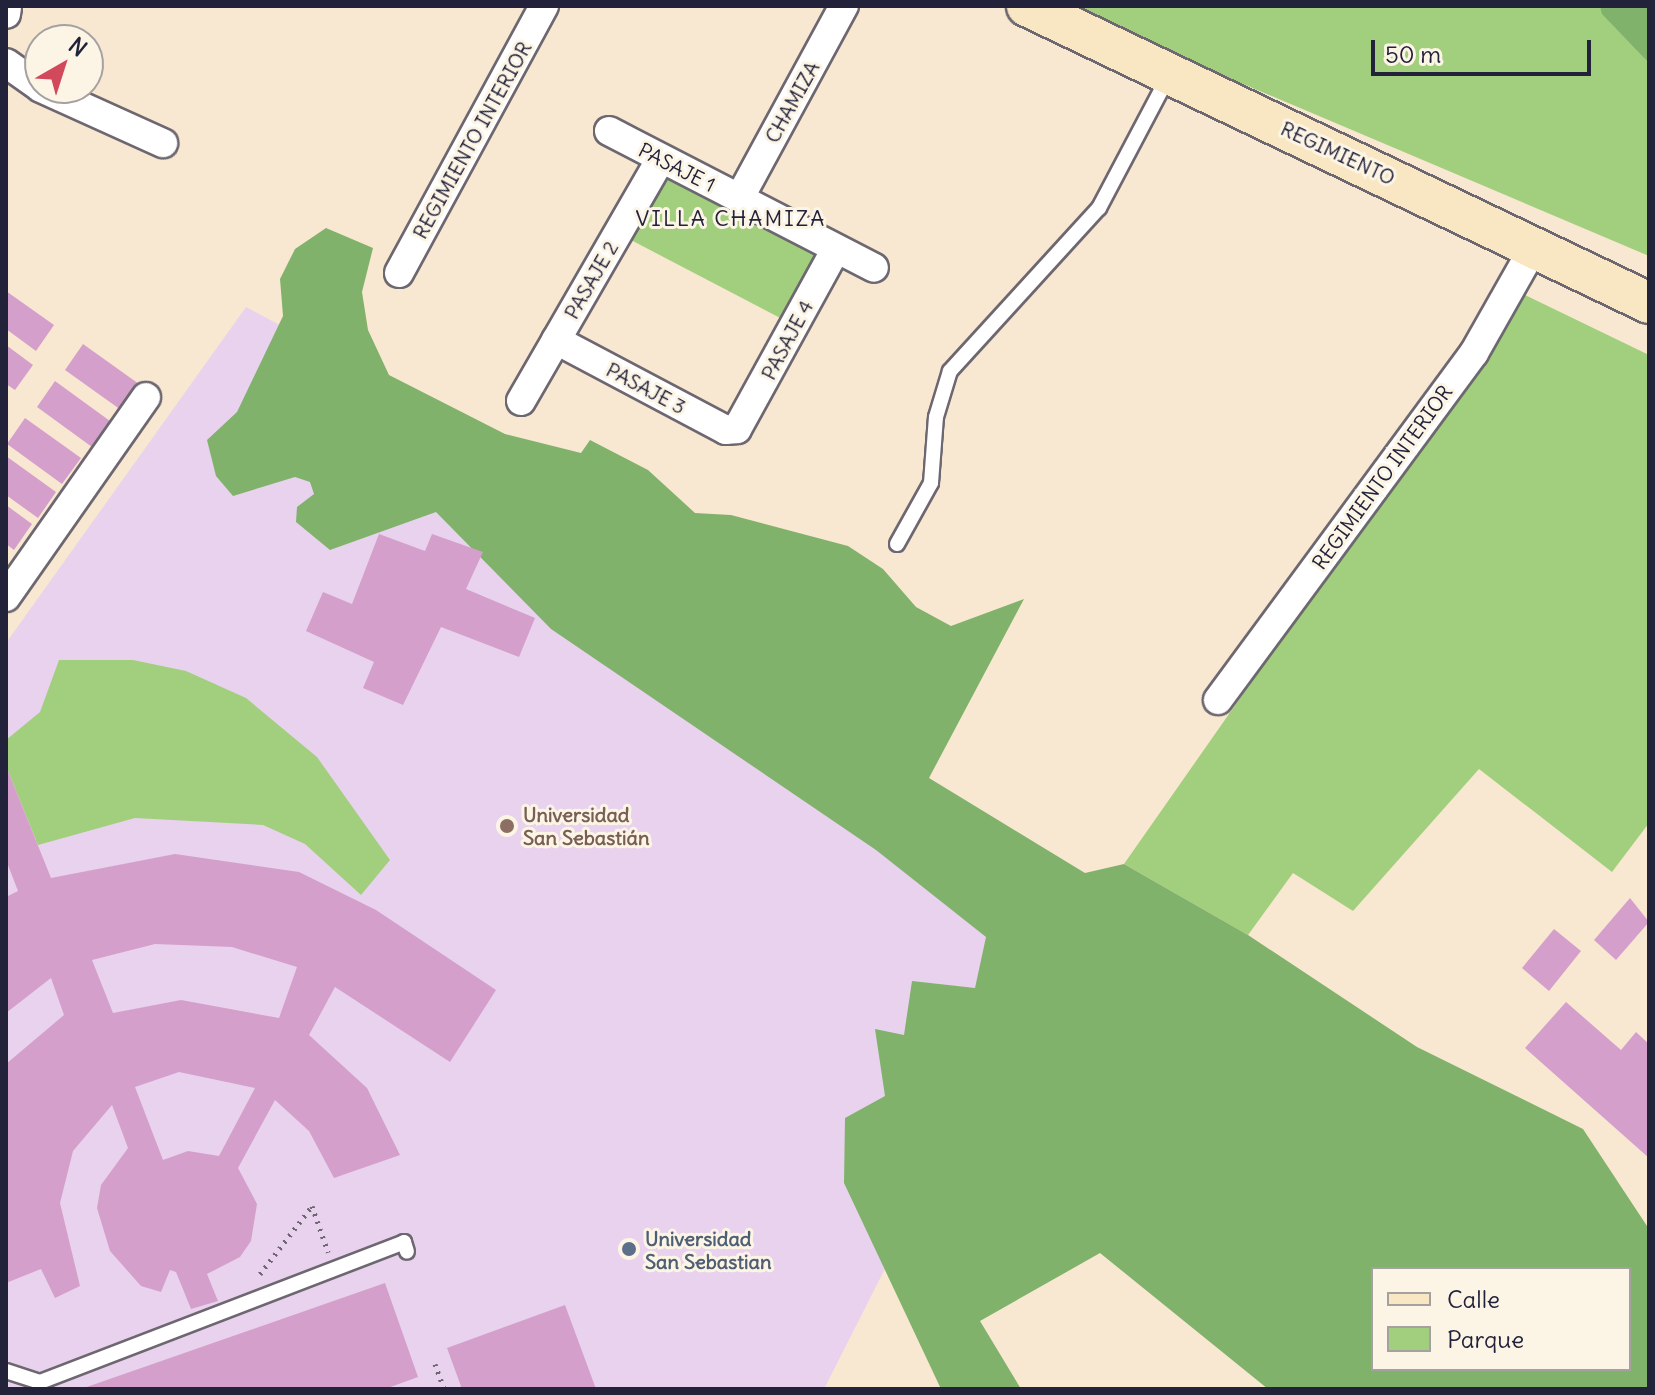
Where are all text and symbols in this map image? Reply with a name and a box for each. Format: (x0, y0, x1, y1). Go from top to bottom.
north arrow (24, 24, 104, 104)
scale bar (1375, 24, 1595, 74)
text: N (63, 31, 93, 63)
street label: REGIMIENTO INTERIOR (408, 37, 536, 243)
text: 50 m (1385, 39, 1441, 69)
street label: CHAMIZA (760, 57, 824, 147)
street label: REGIMIENTO (1277, 116, 1399, 190)
street label: PASAJE 1 (635, 137, 719, 197)
district label: VILLA CHAMIZA (636, 206, 826, 232)
street label: PASAJE 2 (559, 237, 623, 323)
street label: PASAJE 4 (756, 296, 818, 384)
street label: PASAJE 3 (602, 357, 690, 419)
street label: REGIMIENTO INTERIOR (1307, 380, 1457, 574)
place label: Universidad San Sebastián (523, 802, 650, 849)
marker: Universidad San Sebastián (498, 817, 516, 835)
place label: Universidad San Sebastian (645, 1226, 772, 1273)
marker: Universidad San Sebastian (620, 1240, 638, 1258)
legend (1371, 1267, 1631, 1371)
text: Calle (1447, 1284, 1500, 1314)
text: Parque (1447, 1324, 1524, 1354)

